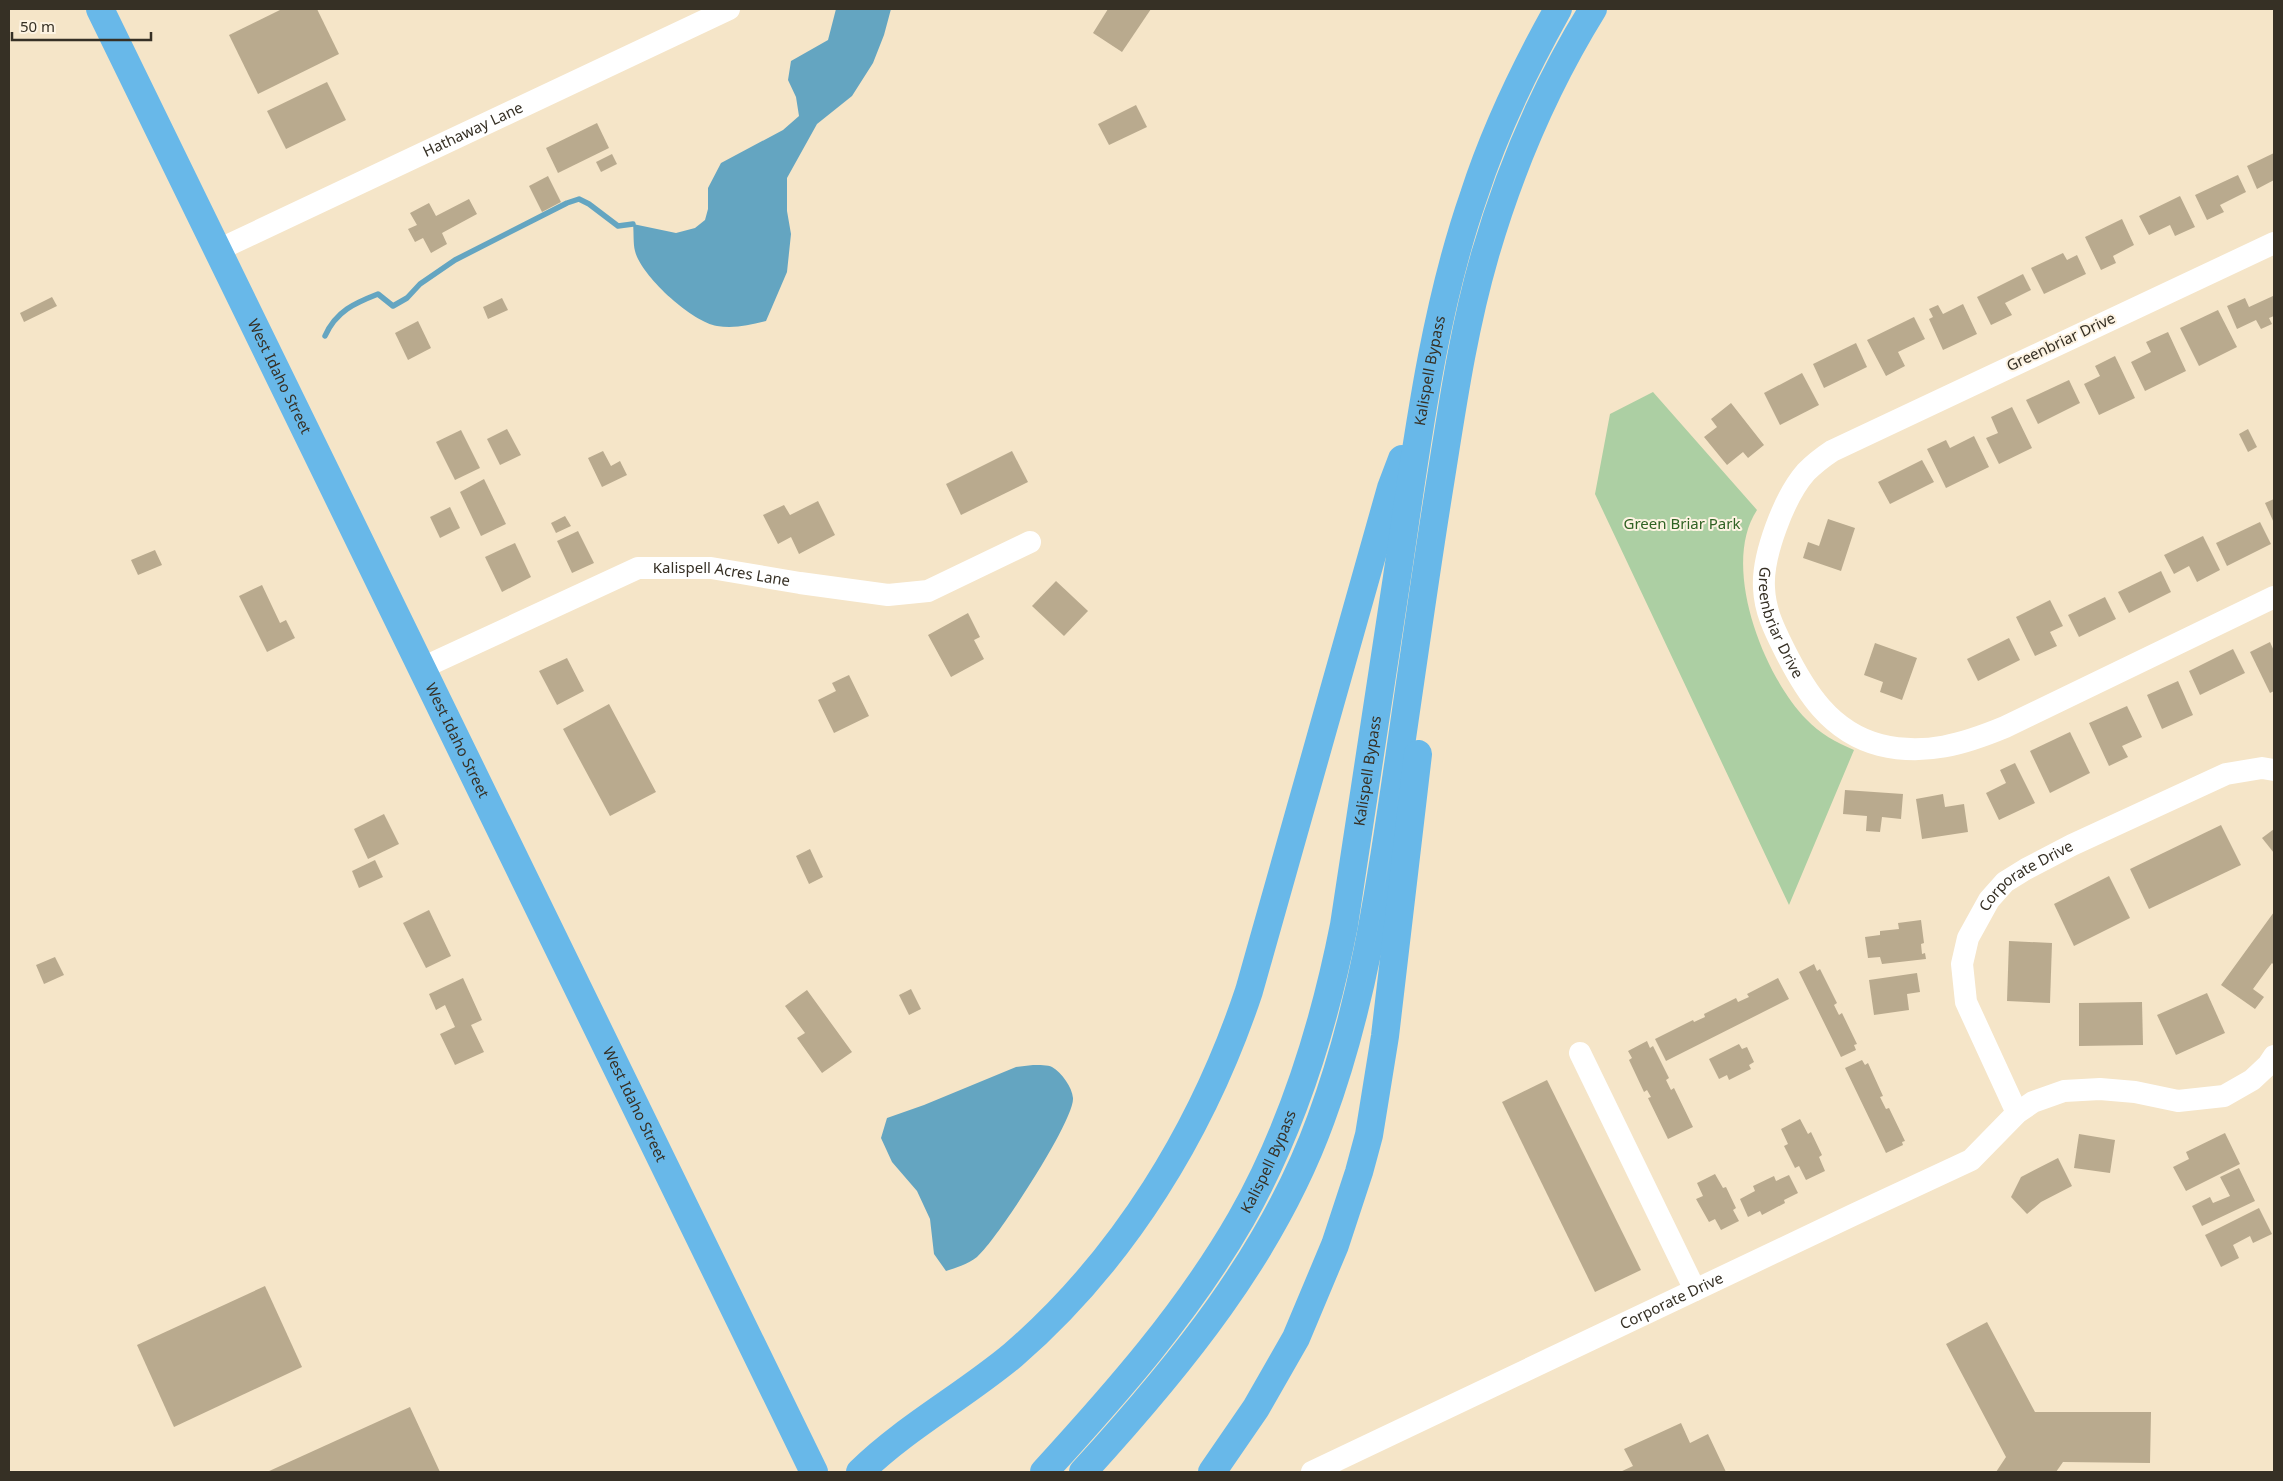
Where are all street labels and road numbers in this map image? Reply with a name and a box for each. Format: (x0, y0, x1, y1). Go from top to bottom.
street label: Hathaway Lane (419, 97, 526, 161)
street label: Greenbriar Drive (2003, 307, 2118, 375)
street label: Kalispell Bypass (1409, 314, 1449, 427)
street label: West Idaho Street (244, 315, 317, 437)
street label: Kalispell Acres Lane (653, 557, 792, 590)
street label: Greenbriar Drive (1755, 566, 1809, 682)
street label: West Idaho Street (421, 679, 495, 801)
street label: Kalispell Bypass (1348, 714, 1385, 827)
street label: Corporate Drive (1974, 835, 2076, 915)
street label: West Idaho Street (599, 1043, 672, 1165)
street label: Kalispell Bypass (1235, 1107, 1300, 1216)
street label: Corporate Drive (1616, 1267, 1726, 1333)

